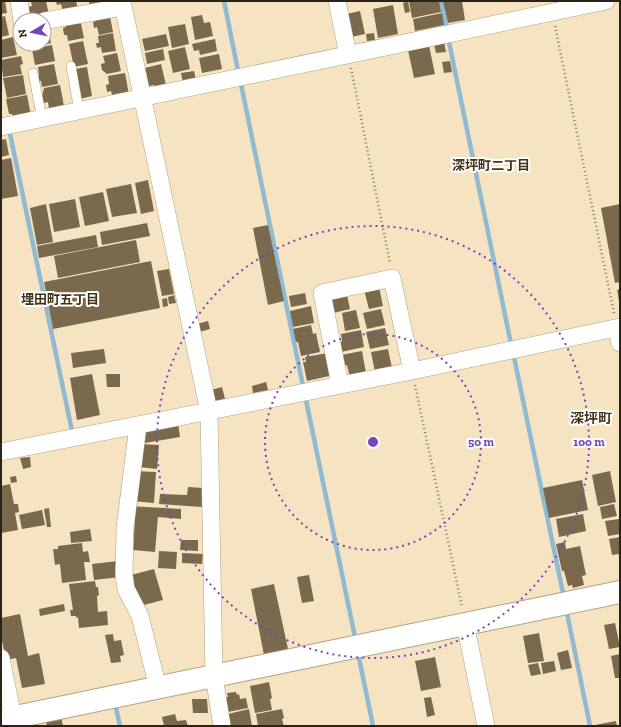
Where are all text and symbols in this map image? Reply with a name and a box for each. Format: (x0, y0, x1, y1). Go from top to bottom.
north arrow (12, 12, 52, 52)
text: N (15, 28, 30, 39)
district label: 深坪町二丁目 (452, 158, 530, 173)
district label: 埋田町五丁目 (21, 292, 99, 307)
district label: 深坪町 (570, 410, 612, 427)
centre of rings (366, 435, 380, 449)
text: 50 m (468, 435, 494, 449)
text: 100 m (573, 435, 605, 449)

